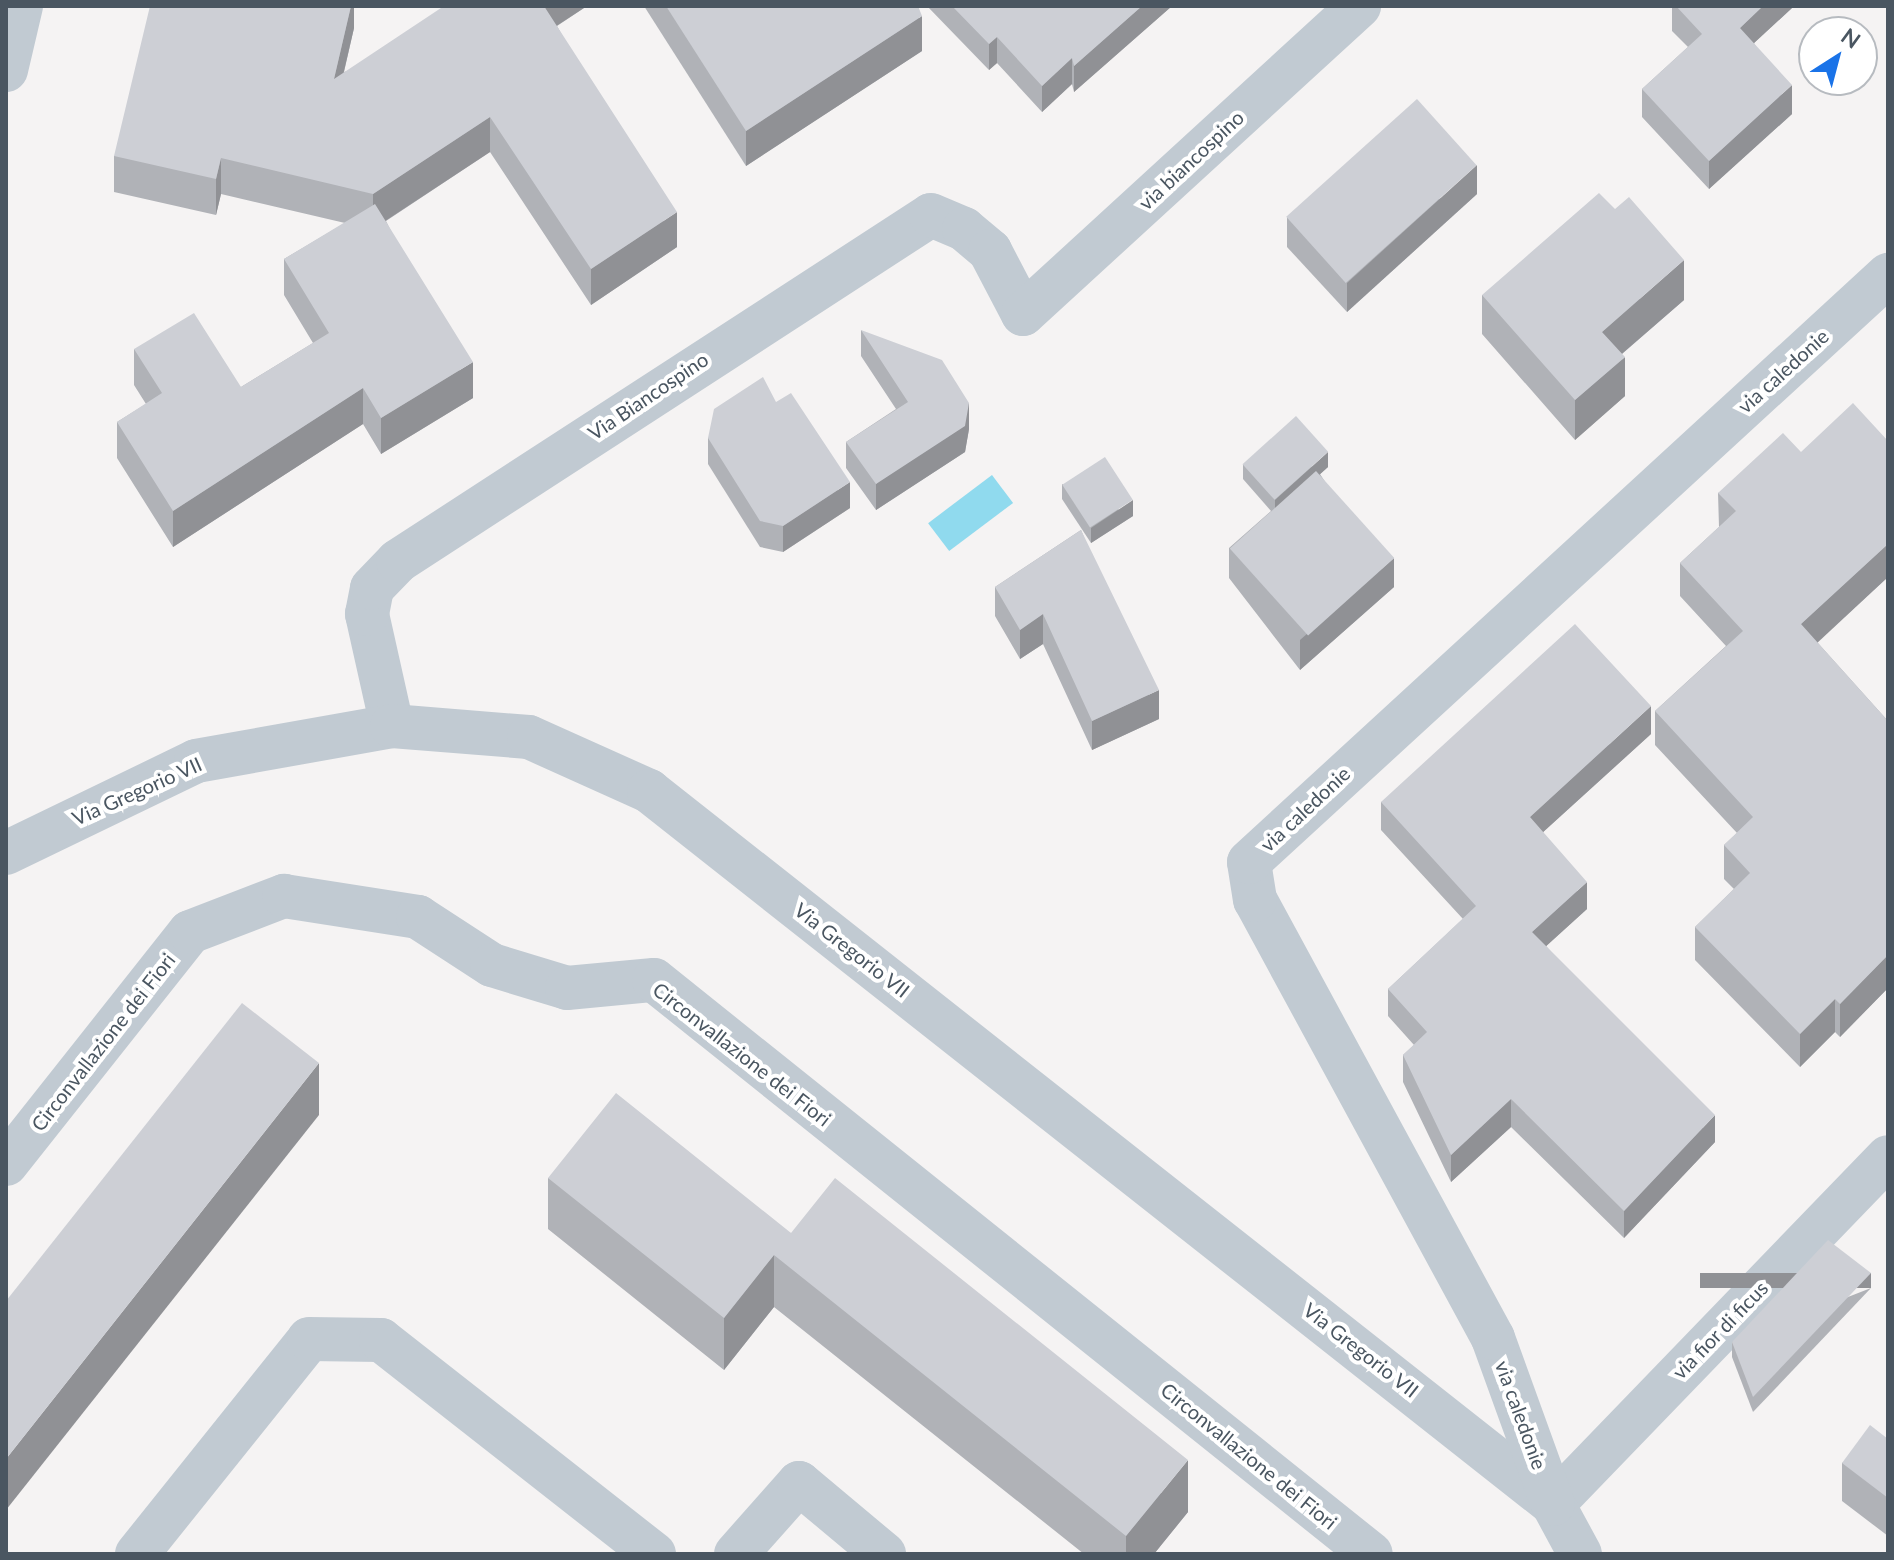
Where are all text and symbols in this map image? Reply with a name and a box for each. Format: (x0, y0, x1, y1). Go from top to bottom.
north arrow (1798, 16, 1878, 96)
text: N (1836, 22, 1866, 54)
street label: via biancospino (1133, 105, 1249, 215)
street label: via caledonie (1733, 324, 1833, 418)
street label: Via Biancospino (583, 347, 713, 445)
street label: Via Gregorio VII (68, 752, 206, 830)
street label: via caledonie (1255, 761, 1355, 857)
street label: Via Gregorio VII (789, 897, 915, 1003)
street label: Circonvallazione dei Fiori (26, 948, 180, 1136)
street label: Circonvallazione dei Fiori (648, 977, 836, 1131)
street label: via fior di ficus (1667, 1276, 1773, 1384)
street label: Via Gregorio VII (1298, 1297, 1424, 1403)
street label: via caledonie (1490, 1357, 1552, 1473)
street label: Circonvallazione dei Fiori (1156, 1378, 1342, 1534)

